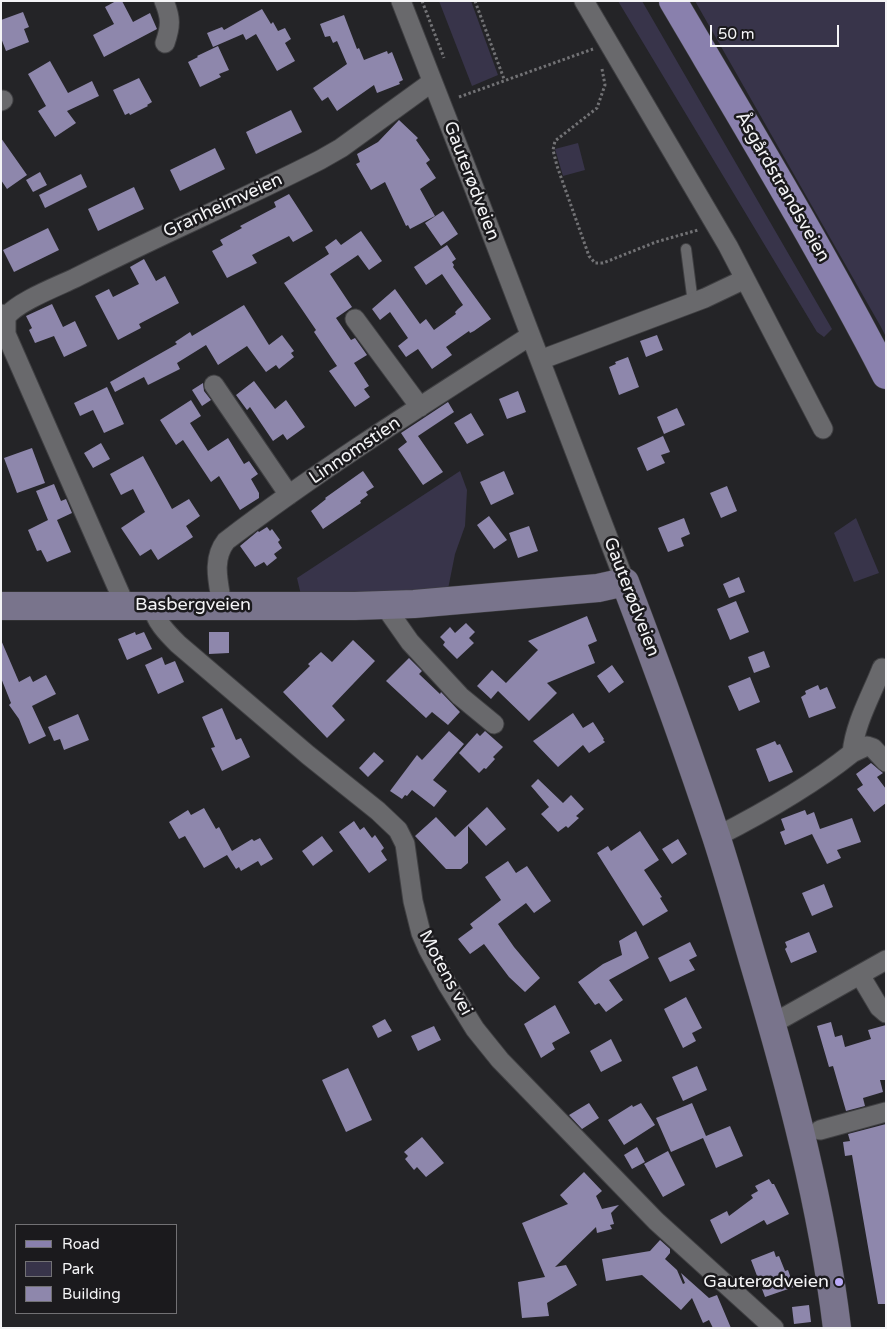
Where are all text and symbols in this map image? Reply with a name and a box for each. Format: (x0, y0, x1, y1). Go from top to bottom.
scale bar (712, 15, 841, 47)
text: 50 m (718, 25, 755, 43)
street label: Åsgårdstrandsveien (730, 108, 834, 266)
street label: Gauterødveien (438, 118, 504, 244)
street label: Granheimveien (160, 169, 286, 243)
street label: Linnomstien (305, 413, 405, 489)
street label: Gauterødveien (598, 534, 664, 660)
street label: Basbergveien (135, 594, 251, 616)
street label: Motens vei (414, 927, 476, 1019)
legend (15, 1224, 178, 1314)
text: Road (62, 1235, 100, 1253)
text: Park (62, 1260, 94, 1278)
place label: Gauterødveien (703, 1271, 829, 1293)
marker: Gauterødveien (833, 1276, 845, 1288)
text: Building (62, 1285, 121, 1303)

